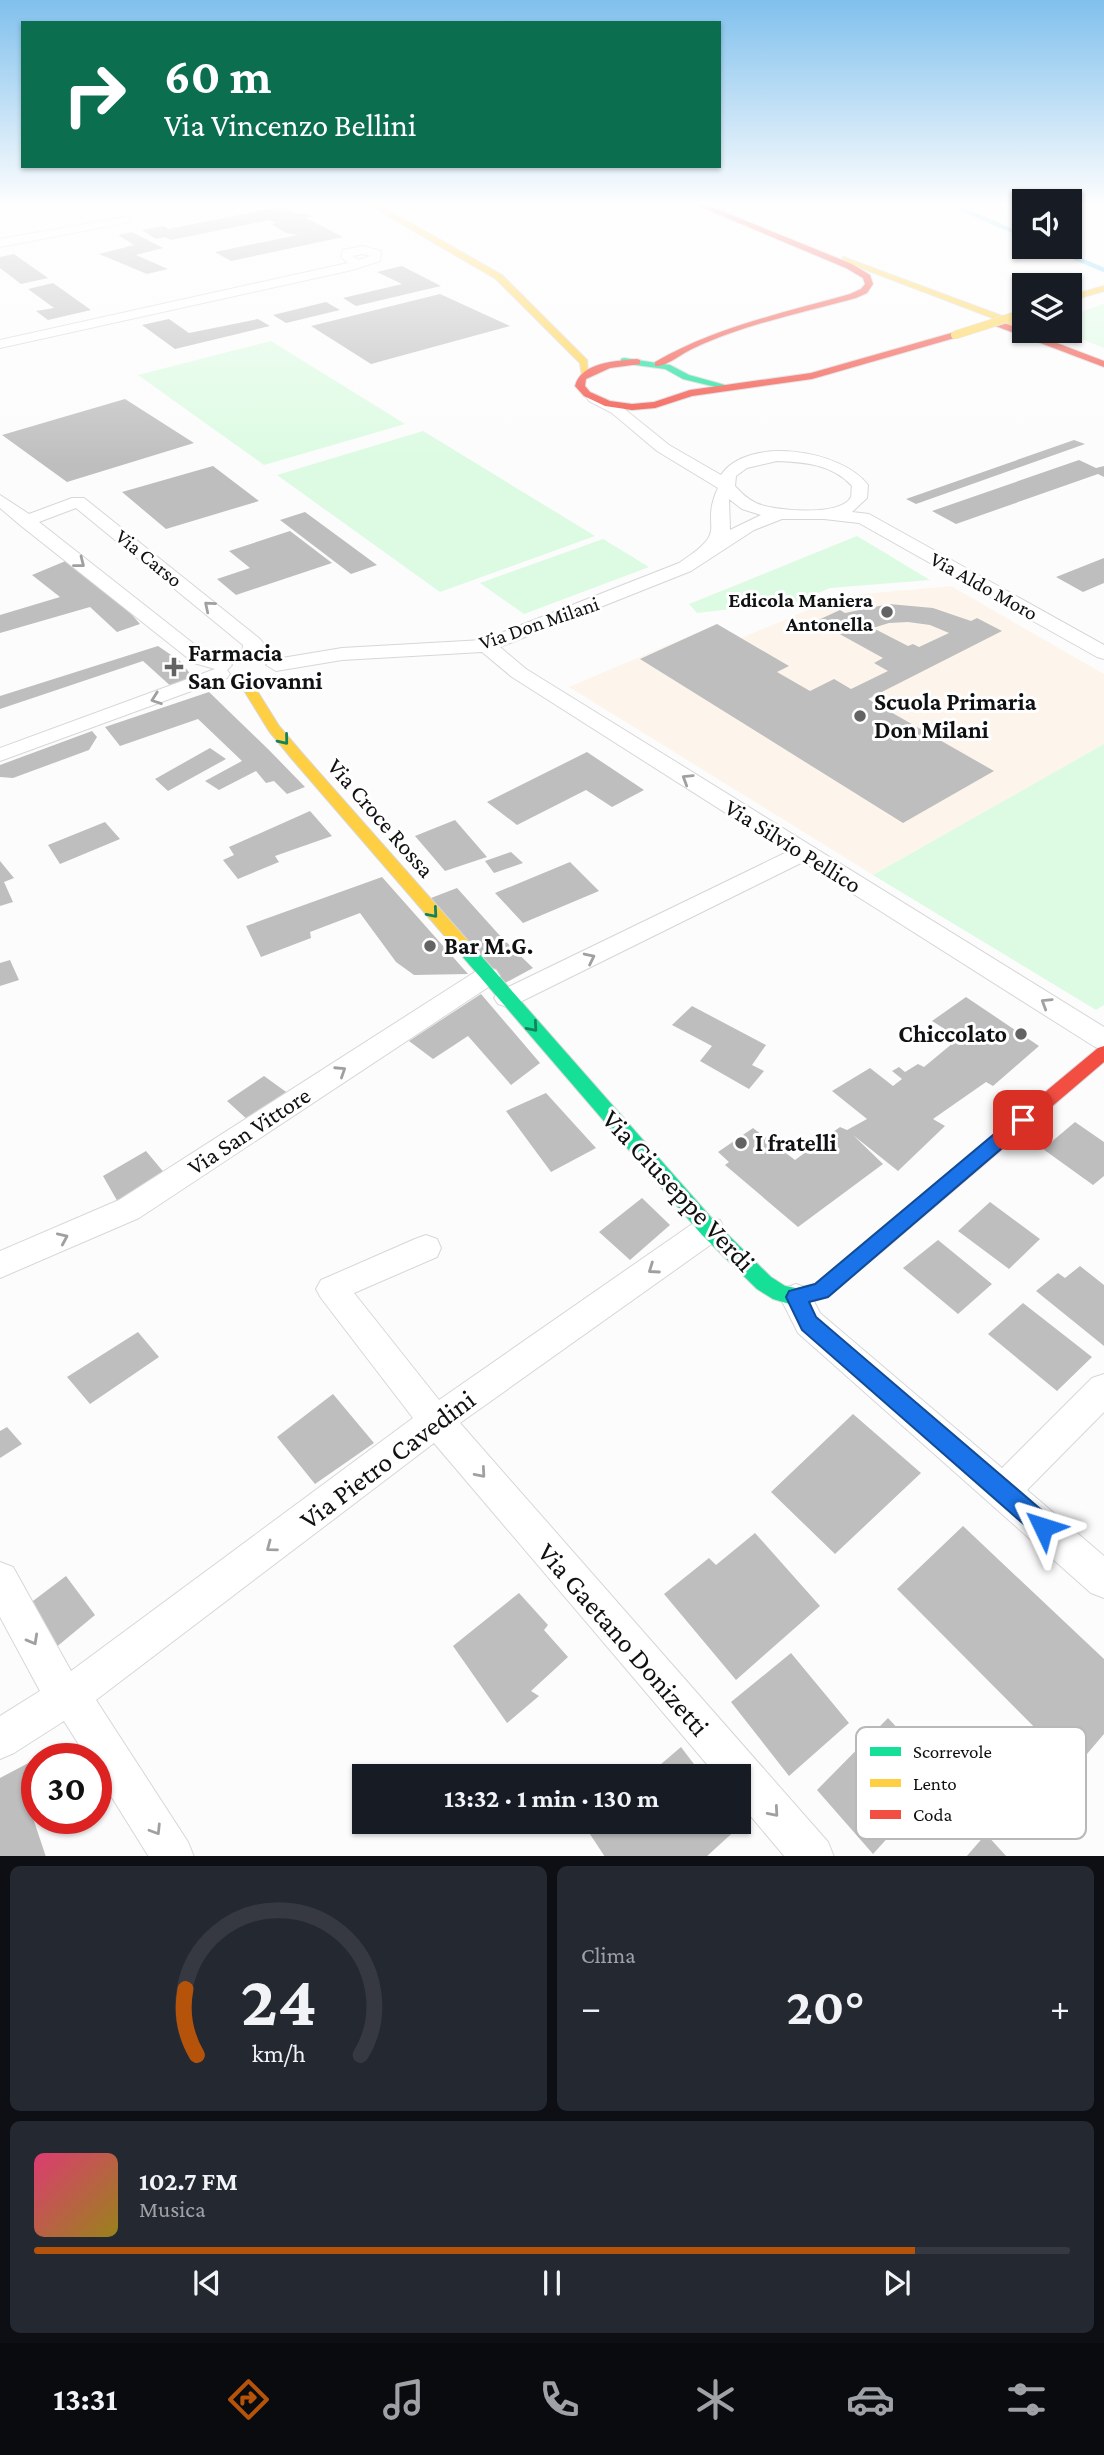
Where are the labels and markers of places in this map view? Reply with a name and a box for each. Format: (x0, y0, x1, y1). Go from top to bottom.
place label: Edicola Maniera Antonella (728, 588, 874, 636)
marker: Edicola Maniera Antonella (879, 604, 895, 620)
place label: Farmacia San Giovanni (188, 639, 323, 694)
marker: Farmacia San Giovanni (166, 659, 182, 675)
place label: Scuola Primaria Don Milani (874, 688, 1037, 743)
marker: Scuola Primaria Don Milani (852, 708, 868, 724)
place label: Bar M.G. (444, 932, 533, 959)
marker: Bar M.G. (422, 938, 438, 954)
place label: Chiccolato (898, 1020, 1007, 1047)
marker: Chiccolato (1013, 1026, 1029, 1042)
pin (993, 1090, 1053, 1150)
place label: I fratelli (755, 1129, 837, 1156)
marker: I fratelli (733, 1135, 749, 1151)

